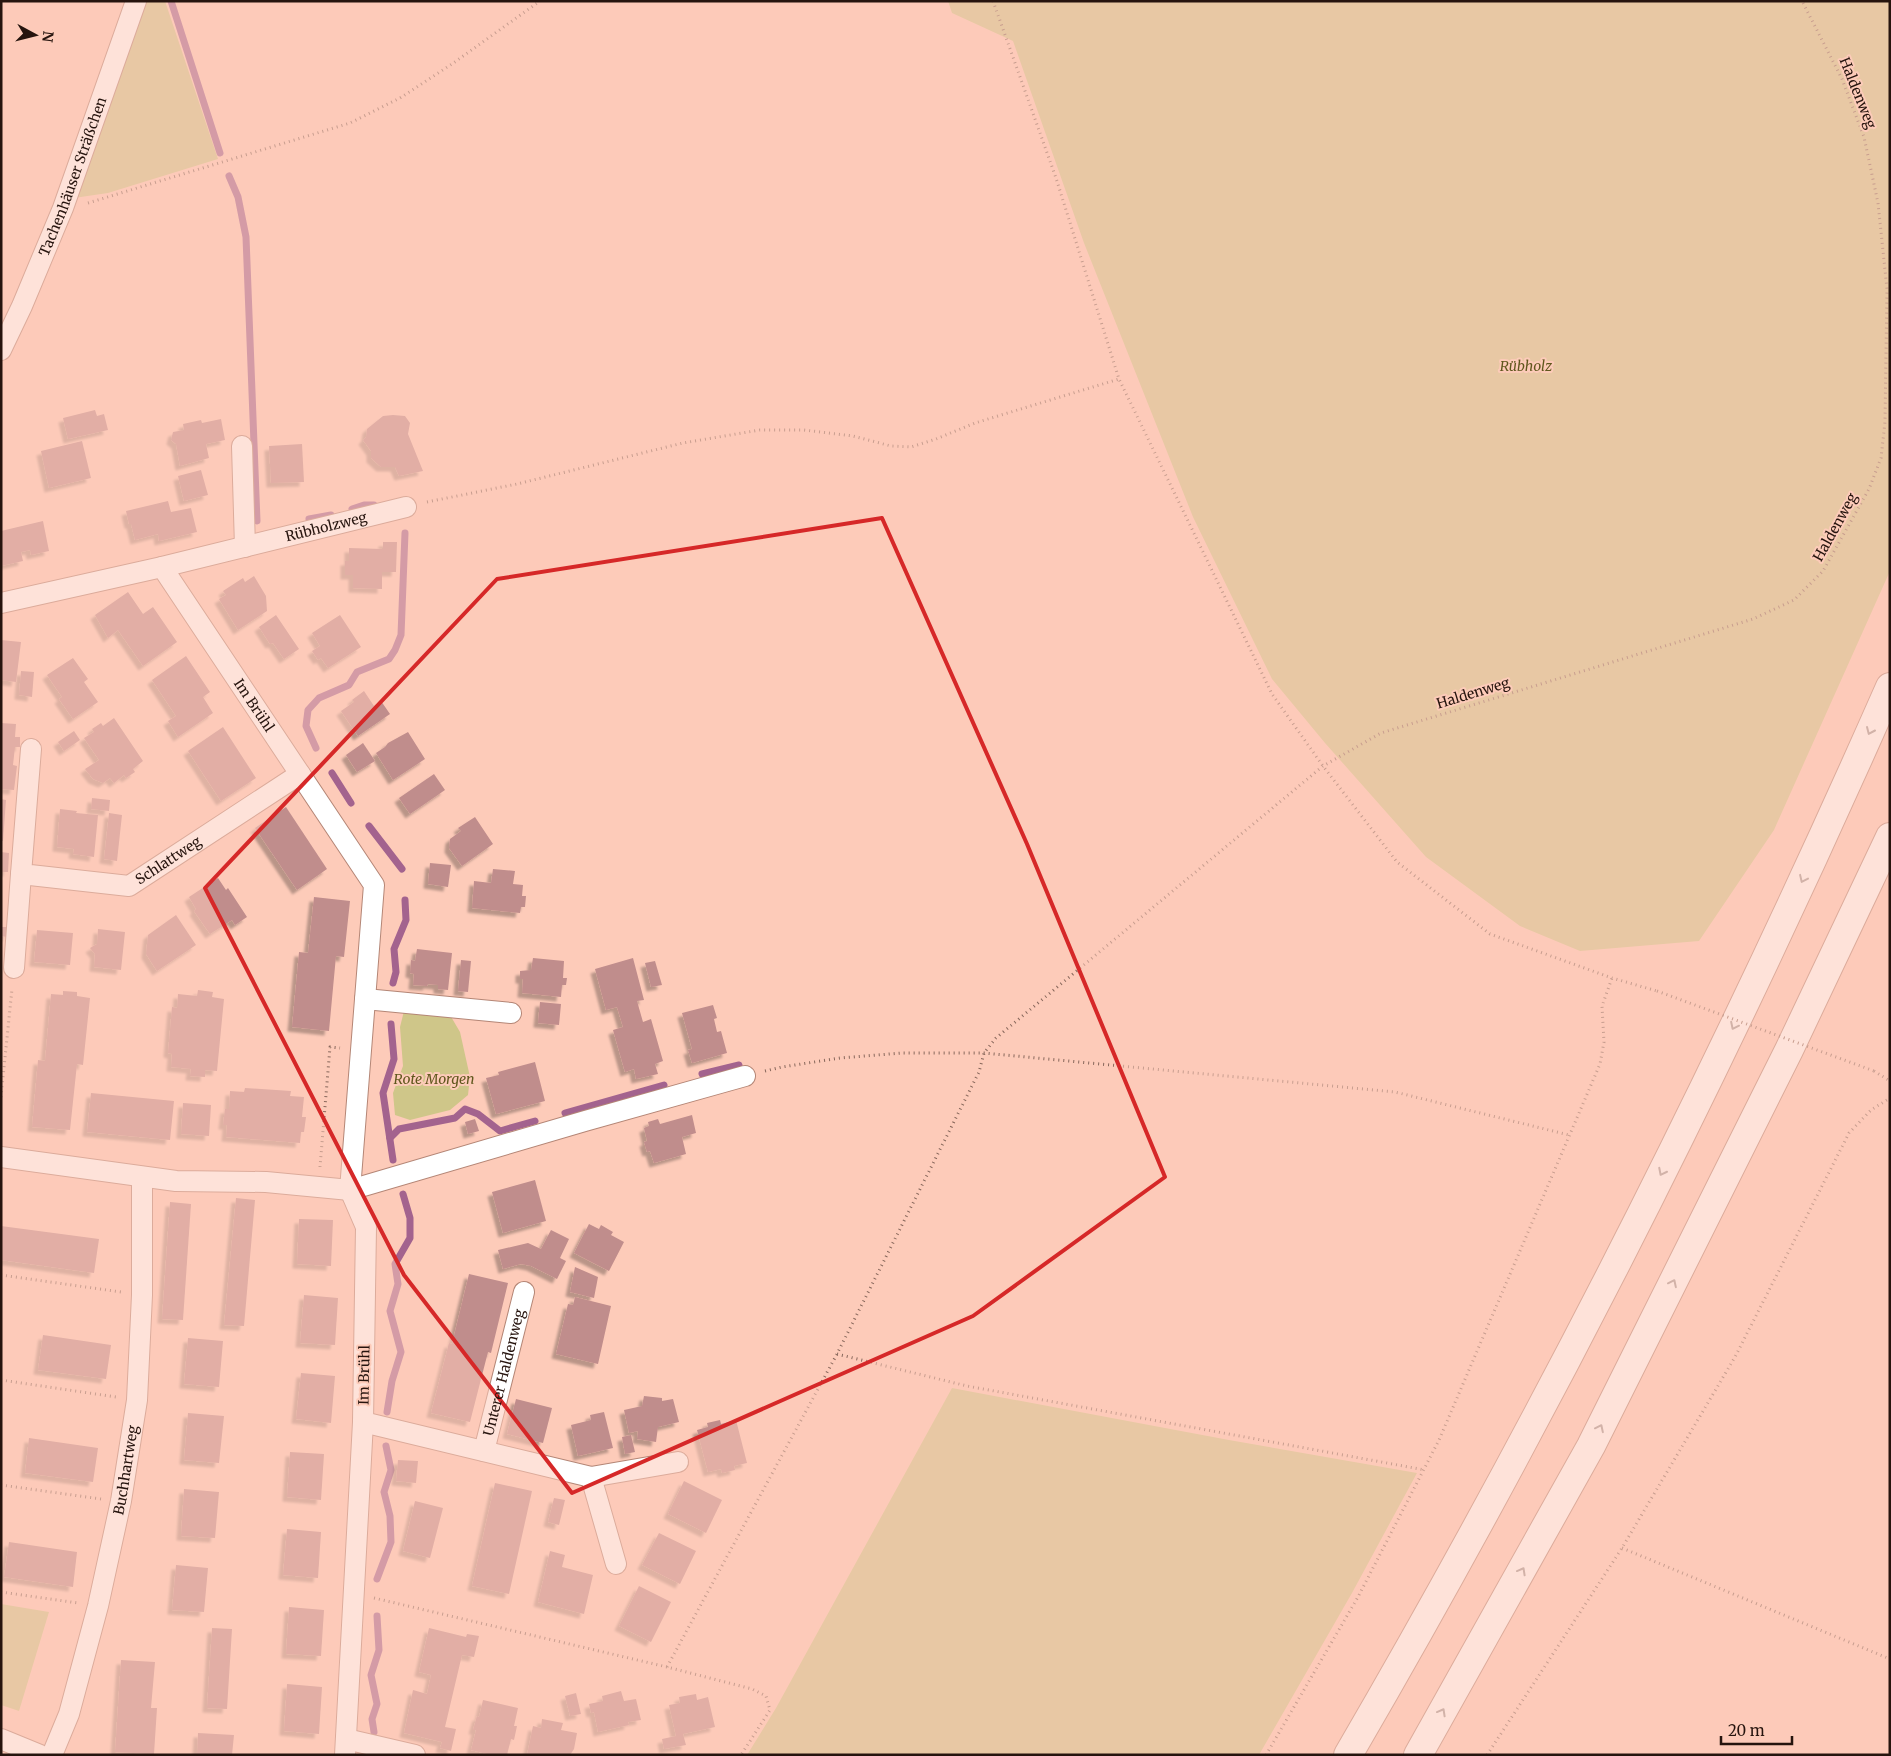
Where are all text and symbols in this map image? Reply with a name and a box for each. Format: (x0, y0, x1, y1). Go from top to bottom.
north arrow (10, 10, 60, 60)
text: N (38, 30, 58, 43)
street label: Haldenweg (1836, 55, 1881, 132)
street label: Tachenhäuser Sträßchen (35, 94, 110, 259)
park label: Rübholz (1500, 357, 1553, 375)
street label: Haldenweg (1809, 489, 1861, 564)
street label: Rübholzweg (283, 508, 369, 545)
street label: Haldenweg (1434, 673, 1512, 713)
street label: Im Brühl (230, 675, 279, 736)
one-way arrow (1866, 726, 1877, 735)
street label: Schlattweg (132, 832, 205, 888)
one-way arrow (1799, 874, 1809, 883)
one-way arrow (1730, 1021, 1740, 1030)
park label: Rote Morgen (394, 1070, 474, 1088)
one-way arrow (1657, 1167, 1668, 1176)
one-way arrow (1667, 1279, 1677, 1288)
street label: Unterer Haldenweg (479, 1307, 528, 1438)
street label: Im Brühl (354, 1344, 374, 1405)
street label: Buchhartweg (109, 1423, 142, 1517)
one-way arrow (1594, 1425, 1604, 1434)
one-way arrow (1516, 1567, 1526, 1576)
one-way arrow (1436, 1709, 1446, 1718)
scale bar (1721, 1714, 1792, 1746)
text: 20 m (1728, 1721, 1765, 1740)

